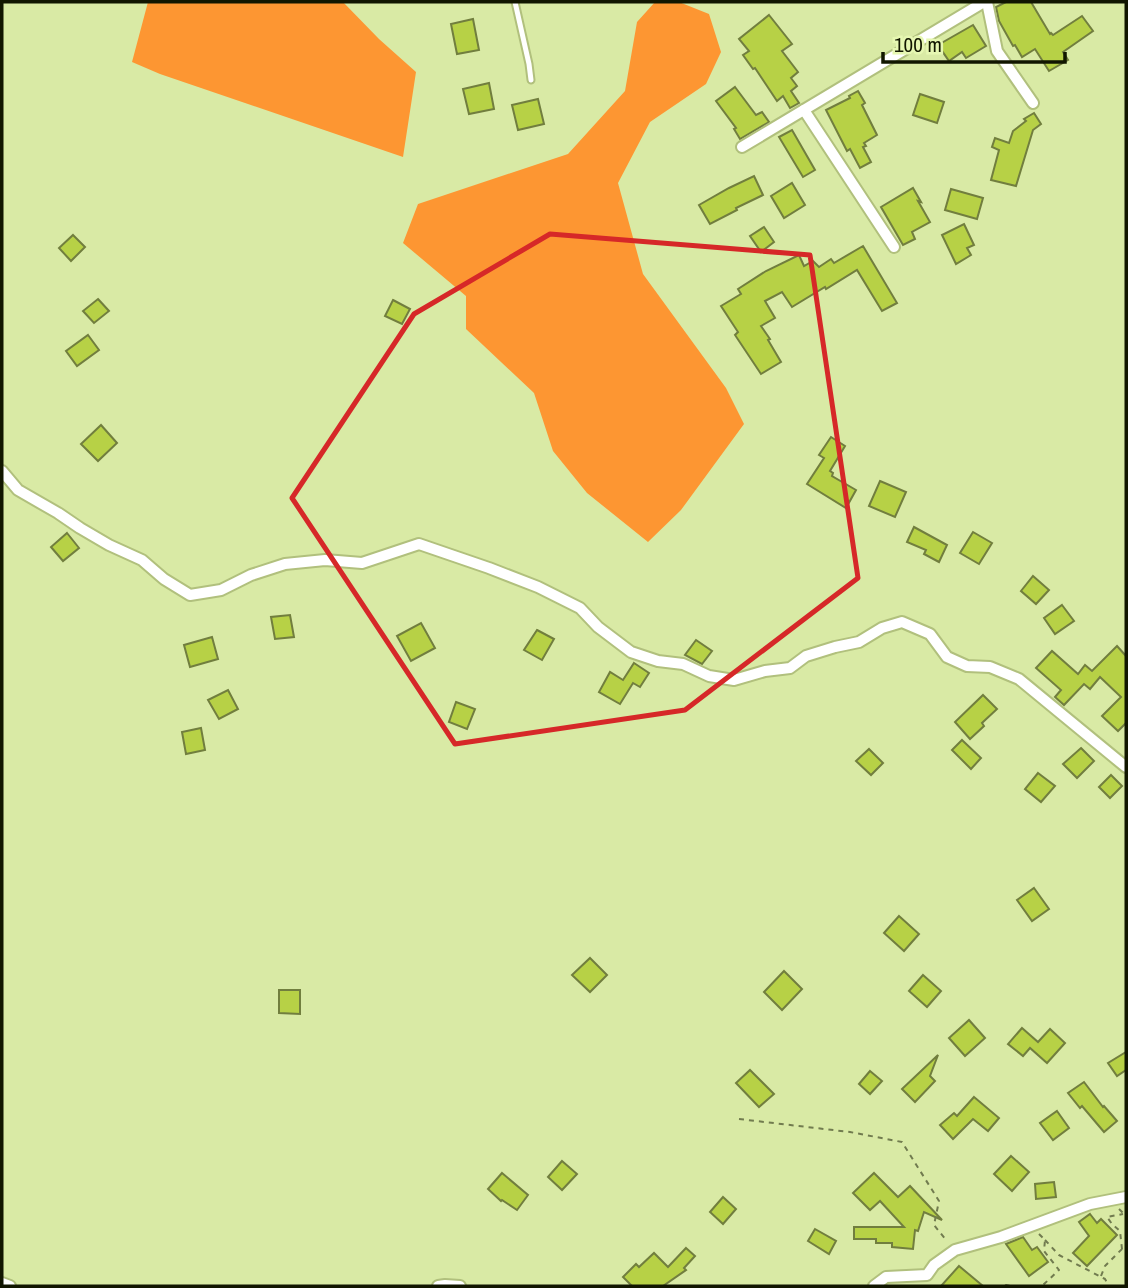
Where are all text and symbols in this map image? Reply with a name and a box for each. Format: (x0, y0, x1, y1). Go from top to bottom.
scale bar (883, 21, 1065, 65)
text: 100 m (894, 30, 942, 59)

